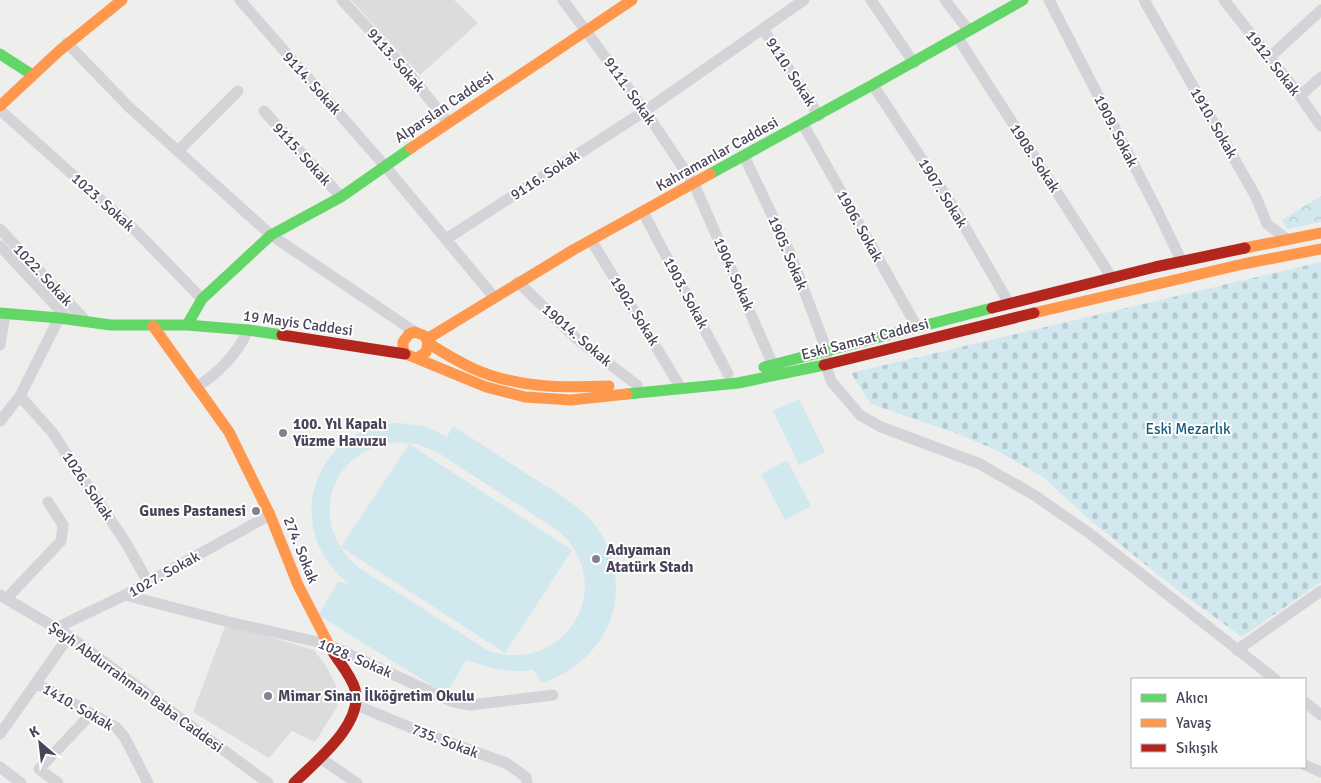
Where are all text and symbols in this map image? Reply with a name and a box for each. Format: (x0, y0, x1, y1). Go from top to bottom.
street label: 9113. Sokak (363, 24, 429, 96)
street label: 1912. Sokak (1242, 27, 1305, 100)
street label: 9110. Sokak (762, 34, 820, 110)
street label: 9114. Sokak (279, 48, 345, 119)
street label: 9111. Sokak (600, 54, 660, 129)
street label: Alparslan Caddesi (391, 67, 497, 147)
street label: 1910. Sokak (1187, 85, 1242, 162)
street label: 1909. Sokak (1090, 92, 1142, 170)
street label: Kahramanlar Caddesi (653, 113, 781, 195)
street label: 9115. Sokak (269, 119, 335, 190)
street label: 1908. Sokak (1006, 120, 1064, 196)
street label: 9116. Sokak (507, 146, 583, 204)
street label: 1907. Sokak (915, 155, 972, 231)
street label: 1023. Sokak (68, 169, 139, 235)
street label: 1906. Sokak (833, 187, 887, 265)
street label: 1905. Sokak (764, 213, 812, 293)
street label: 1904. Sokak (710, 235, 758, 314)
street label: 1022. Sokak (10, 240, 77, 310)
street label: 1903. Sokak (660, 254, 713, 332)
street label: 1902. Sokak (607, 273, 664, 349)
street label: 19014. Sokak (538, 300, 616, 370)
street label: 19 Mayis Caddesi (242, 306, 354, 340)
street label: Eski Samsat Caddesi (799, 314, 931, 364)
place label: 100. Yıl Kapalı Yüzme Havuzu (292, 415, 387, 450)
park label: Eski Mezarlık (1145, 420, 1231, 438)
marker: 100. Yıl Kapalı Yüzme Havuzu (277, 427, 289, 439)
street label: 1026. Sokak (59, 448, 118, 524)
place label: Gunes Pastanesi (139, 502, 246, 520)
marker: Gunes Pastanesi (250, 505, 262, 517)
street label: 274. Sokak (279, 514, 323, 586)
place label: Adıyaman Atatürk Stadı (606, 541, 694, 576)
street label: 1027. Sokak (125, 547, 203, 601)
marker: Adıyaman Atatürk Stadı (590, 553, 602, 565)
street label: Şeyh Abdurrahman Baba Caddesi (45, 618, 227, 756)
street label: 1028. Sokak (315, 634, 395, 682)
legend (1131, 678, 1306, 768)
street label: 1410. Sokak (40, 680, 117, 735)
place label: Mimar Sinan İlköğretim Okulu (278, 687, 474, 705)
text: Akıcı (1176, 689, 1208, 707)
marker: Mimar Sinan İlköğretim Okulu (262, 690, 274, 702)
text: Yavaş (1176, 714, 1212, 732)
north arrow (15, 718, 65, 768)
street label: 735. Sokak (409, 720, 481, 762)
text: K (26, 722, 42, 742)
text: Sıkışık (1176, 739, 1219, 757)

